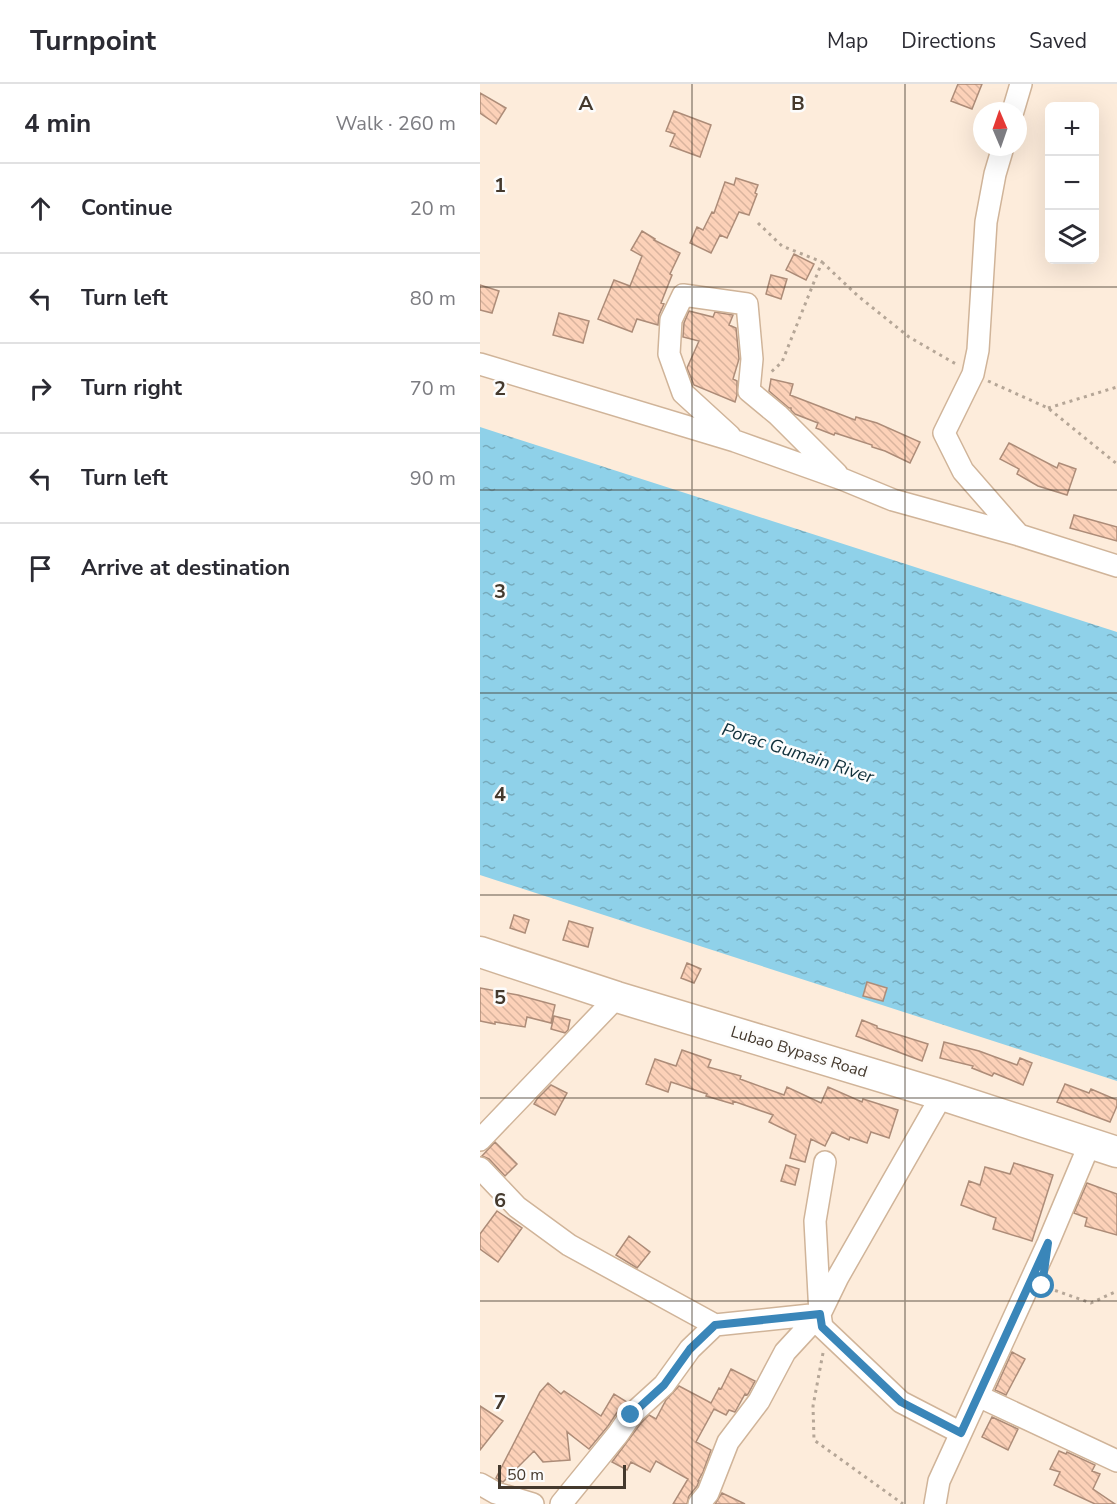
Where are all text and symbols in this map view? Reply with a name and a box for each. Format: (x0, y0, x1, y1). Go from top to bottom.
text: Turnpoint (30, 22, 156, 60)
text: Map (827, 27, 868, 55)
text: Directions (901, 27, 996, 55)
text: Saved (1029, 27, 1087, 55)
text: A (579, 90, 594, 117)
text: B (791, 90, 805, 117)
north arrow (973, 102, 1027, 156)
map controls (1045, 102, 1099, 264)
button: + (1045, 102, 1099, 156)
text: 4 min (24, 106, 91, 141)
text: Walk · 260 m (336, 110, 456, 137)
button: − (1045, 156, 1099, 210)
text: 1 (494, 172, 506, 199)
icon: ahead (24, 192, 57, 225)
text: Continue (81, 193, 172, 223)
text: 20 m (410, 195, 456, 222)
button: layers (1045, 210, 1099, 264)
icon: left (24, 282, 57, 315)
text: Turn left (81, 283, 168, 313)
text: 80 m (410, 285, 456, 312)
icon: right (24, 372, 57, 405)
text: Turn right (81, 373, 182, 403)
text: 70 m (410, 375, 456, 402)
text: 2 (494, 375, 506, 402)
icon: left (24, 462, 57, 495)
text: Turn left (81, 463, 168, 493)
text: 90 m (410, 465, 456, 492)
icon: arrive (24, 552, 57, 585)
text: Arrive at destination (81, 553, 290, 583)
text: 3 (494, 578, 506, 605)
water label: Porac Gumain River (719, 717, 878, 789)
text: 4 (494, 781, 506, 808)
text: 5 (494, 984, 506, 1011)
street label: Lubao Bypass Road (728, 1021, 870, 1083)
text: 6 (494, 1187, 506, 1214)
route start (1028, 1272, 1054, 1298)
text: 7 (494, 1389, 506, 1416)
route end (617, 1401, 643, 1427)
scale bar (498, 1462, 626, 1490)
text: 50 m (507, 1464, 544, 1486)

